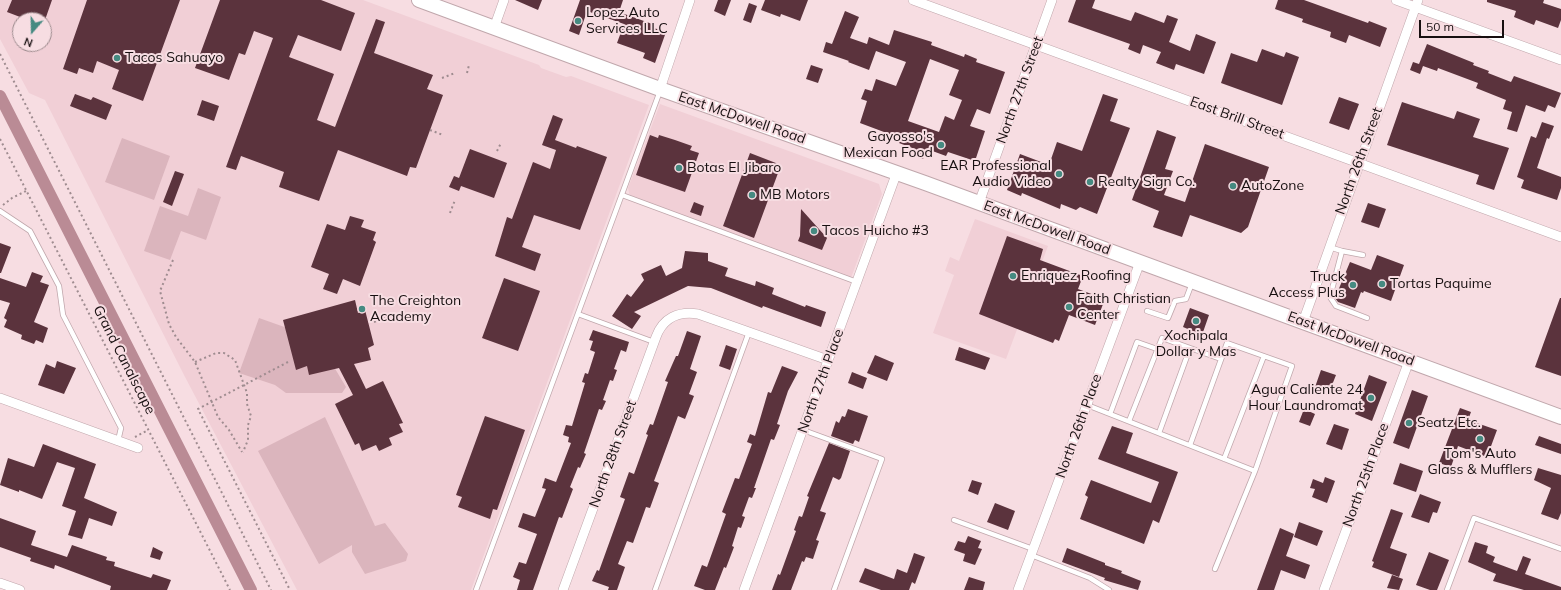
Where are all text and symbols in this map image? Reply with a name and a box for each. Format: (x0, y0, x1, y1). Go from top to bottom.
place label: Lopez Auto Services LLC (586, 5, 668, 38)
north arrow (12, 12, 52, 52)
scale bar (1421, 12, 1506, 38)
marker: Lopez Auto Services LLC (573, 16, 583, 26)
text: 50 m (1426, 19, 1454, 34)
text: N (22, 34, 35, 50)
street label: North 27th Street (993, 34, 1047, 146)
place label: Tacos Sahuayo (125, 50, 223, 66)
marker: Tacos Sahuayo (112, 53, 122, 63)
street label: East McDowell Road (676, 88, 808, 148)
street label: East Brill Street (1188, 93, 1286, 143)
street label: North 26th Street (1332, 105, 1386, 217)
place label: Gayosso's Mexican Food (843, 129, 933, 162)
marker: Gayosso's Mexican Food (936, 140, 946, 150)
place label: EAR Professional Audio Video (940, 158, 1051, 190)
place label: Botas El Jibaro (687, 160, 781, 176)
marker: Botas El Jibaro (674, 163, 684, 173)
marker: EAR Professional Audio Video (1054, 169, 1064, 179)
place label: Realty Sign Co. (1098, 174, 1195, 190)
marker: Realty Sign Co. (1085, 177, 1095, 187)
place label: AutoZone (1241, 178, 1304, 194)
marker: AutoZone (1228, 181, 1238, 191)
place label: MB Motors (760, 187, 830, 203)
marker: MB Motors (747, 190, 757, 200)
street label: East McDowell Road (981, 197, 1113, 259)
place label: Tacos Huicho #3 (822, 223, 929, 239)
marker: Tacos Huicho #3 (809, 226, 819, 236)
place label: Enriquez Roofing (1021, 268, 1131, 284)
place label: Truck Access Plus (1269, 269, 1345, 302)
marker: Enriquez Roofing (1008, 271, 1018, 281)
place label: Tortas Paquime (1390, 276, 1492, 292)
marker: Tortas Paquime (1377, 279, 1387, 289)
marker: Truck Access Plus (1348, 280, 1358, 290)
place label: Faith Christian Center (1077, 291, 1171, 324)
place label: The Creighton Academy (370, 293, 461, 326)
marker: Faith Christian Center (1064, 302, 1074, 312)
street label: Grand Canalscape (89, 303, 159, 417)
marker: The Creighton Academy (357, 304, 367, 314)
street label: East McDowell Road (1285, 308, 1417, 370)
marker: Xochipala Dollar y Mas (1191, 316, 1201, 326)
street label: North 27th Place (794, 327, 848, 435)
place label: Xochipala Dollar y Mas (1156, 328, 1236, 360)
street label: North 26th Place (1052, 372, 1106, 480)
place label: Agua Caliente 24 Hour Laundromat (1248, 382, 1363, 414)
marker: Agua Caliente 24 Hour Laundromat (1366, 393, 1376, 403)
street label: North 28th Street (586, 398, 640, 510)
place label: Seatz Etc. (1417, 415, 1481, 431)
marker: Seatz Etc. (1404, 418, 1414, 428)
street label: North 25th Place (1339, 421, 1393, 529)
marker: Tom's Auto Glass & Mufflers (1475, 434, 1485, 444)
place label: Tom's Auto Glass & Mufflers (1428, 446, 1532, 478)

